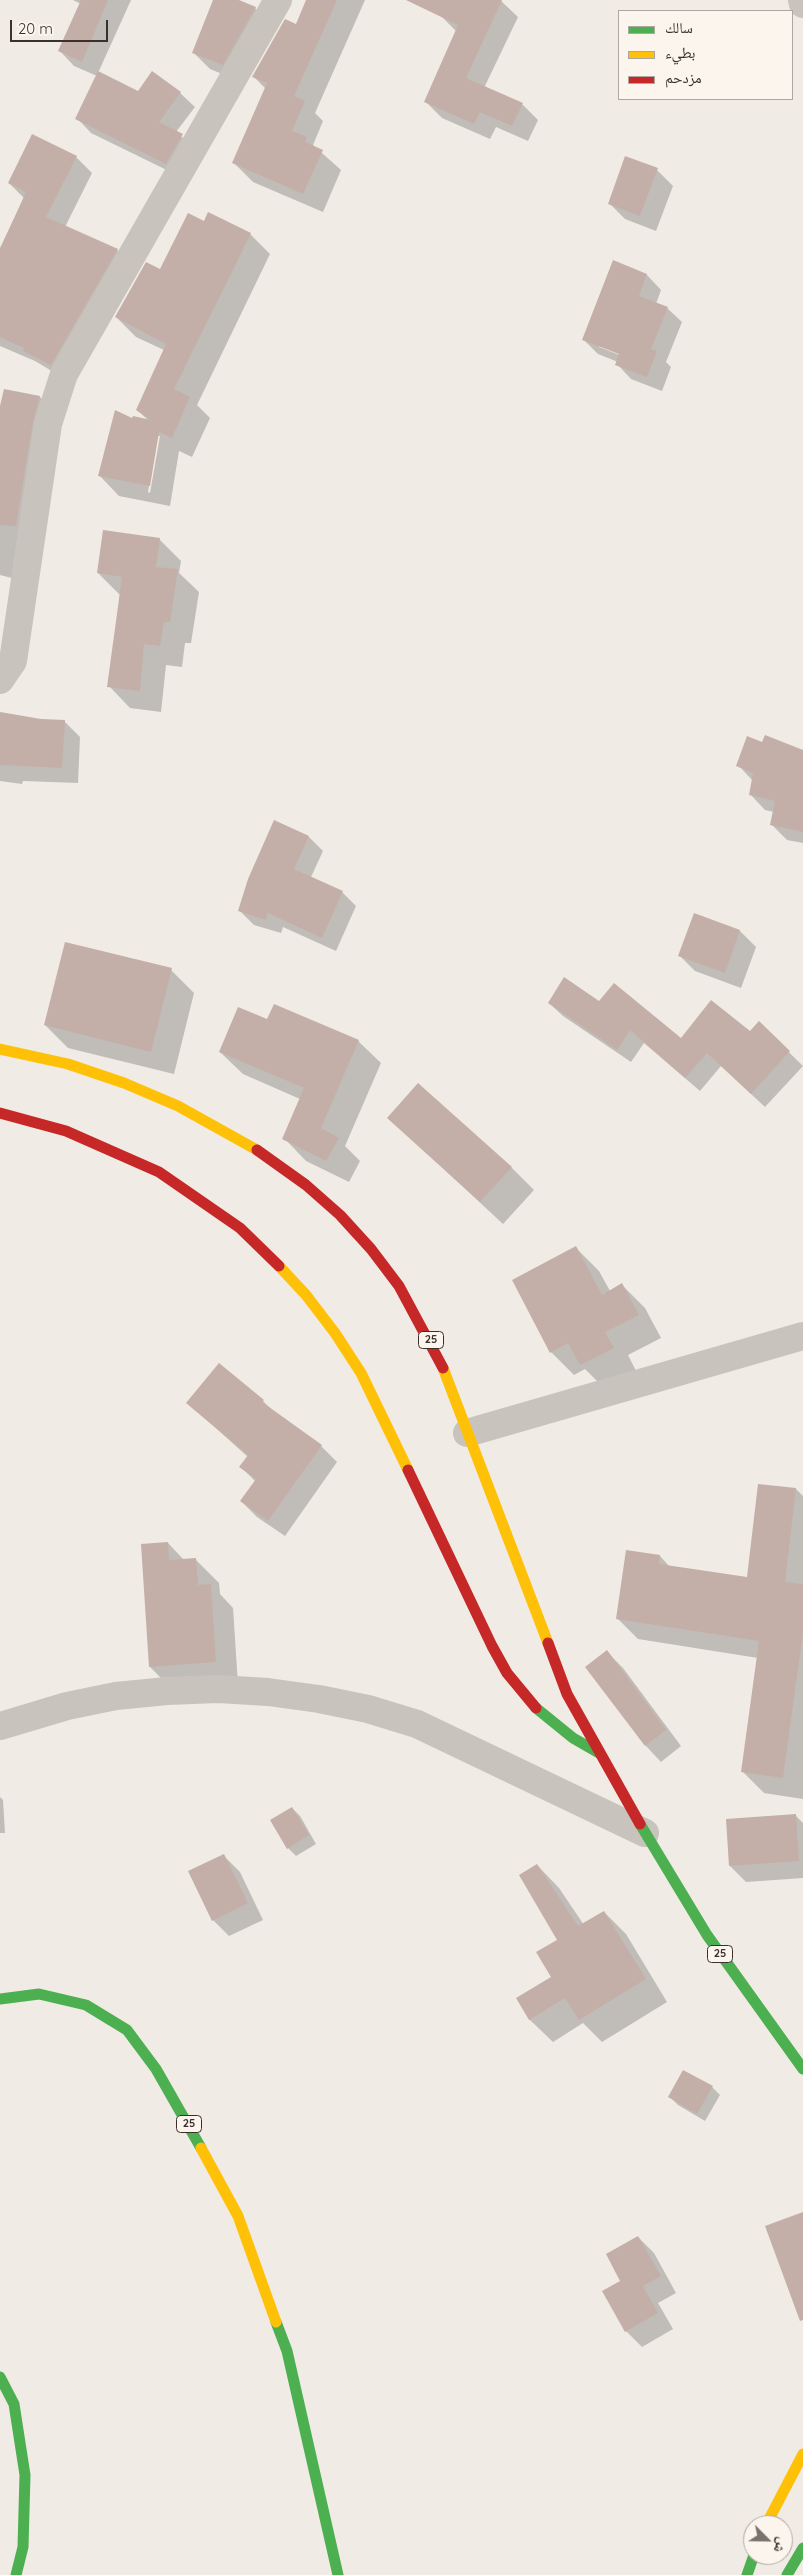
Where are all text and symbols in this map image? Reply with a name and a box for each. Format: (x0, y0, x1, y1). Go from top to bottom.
scale bar (12, 10, 110, 42)
legend (618, 10, 793, 100)
text: سالك (665, 18, 693, 37)
text: 20 m (18, 19, 53, 38)
text: بطيء (665, 43, 695, 62)
text: مزدحم (665, 68, 702, 87)
road number: 25 (418, 1332, 444, 1348)
road number: 25 (708, 1946, 732, 1962)
road number: 25 (176, 2116, 202, 2132)
north arrow (743, 2515, 793, 2565)
text: ش (770, 2535, 792, 2556)

